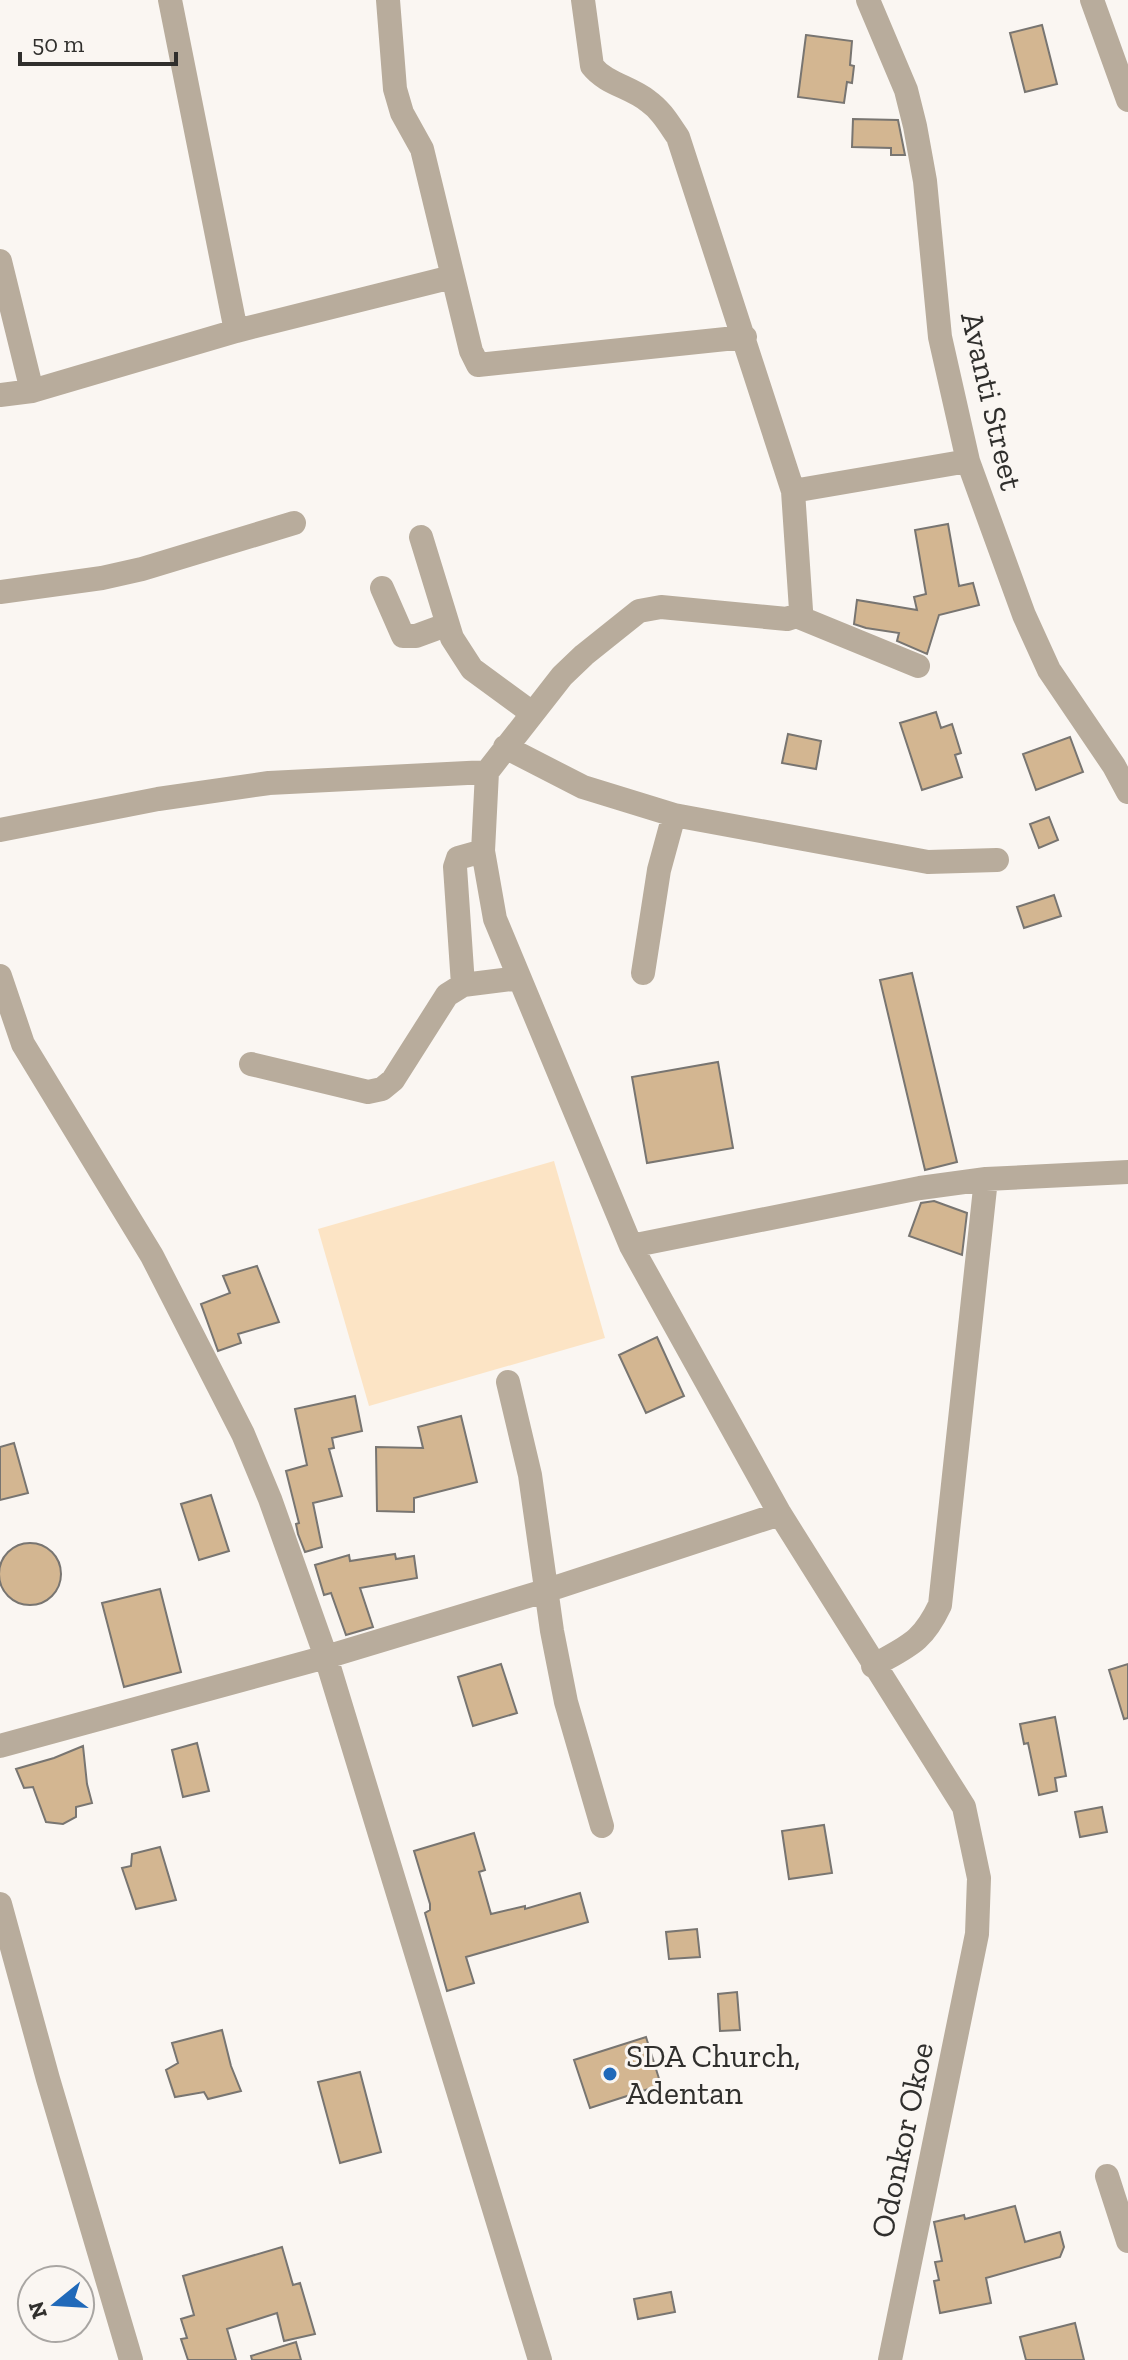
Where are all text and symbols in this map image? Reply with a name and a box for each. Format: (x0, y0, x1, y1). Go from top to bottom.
scale bar (20, 16, 176, 66)
text: 50 m (32, 29, 85, 58)
street label: Avanti Street (953, 308, 1031, 494)
place label: SDA Church, Adentan (626, 2037, 801, 2112)
street label: Odonkor Okoe (863, 2039, 941, 2241)
marker: SDA Church, Adentan (601, 2065, 619, 2083)
north arrow (16, 2264, 96, 2344)
text: N (22, 2298, 53, 2322)

